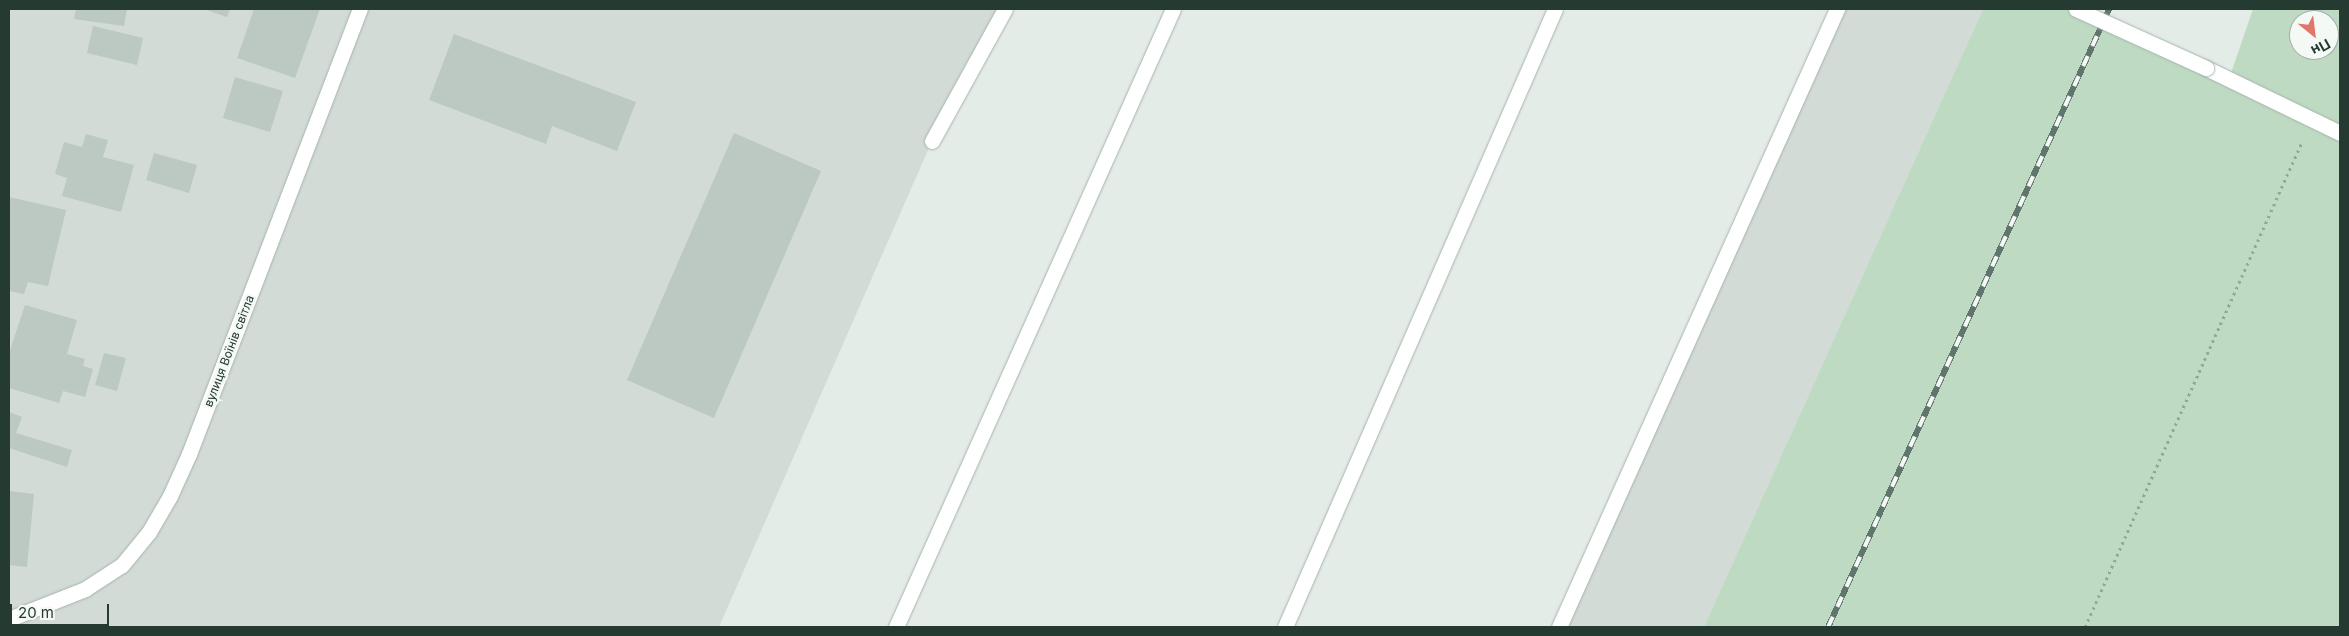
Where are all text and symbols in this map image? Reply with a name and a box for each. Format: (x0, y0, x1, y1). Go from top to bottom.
north arrow (2289, 10, 2339, 60)
text: Пн (2309, 36, 2334, 60)
street label: вулиця Воїнів світла (201, 293, 257, 409)
scale bar (12, 594, 111, 626)
text: 20 m (18, 603, 54, 622)

